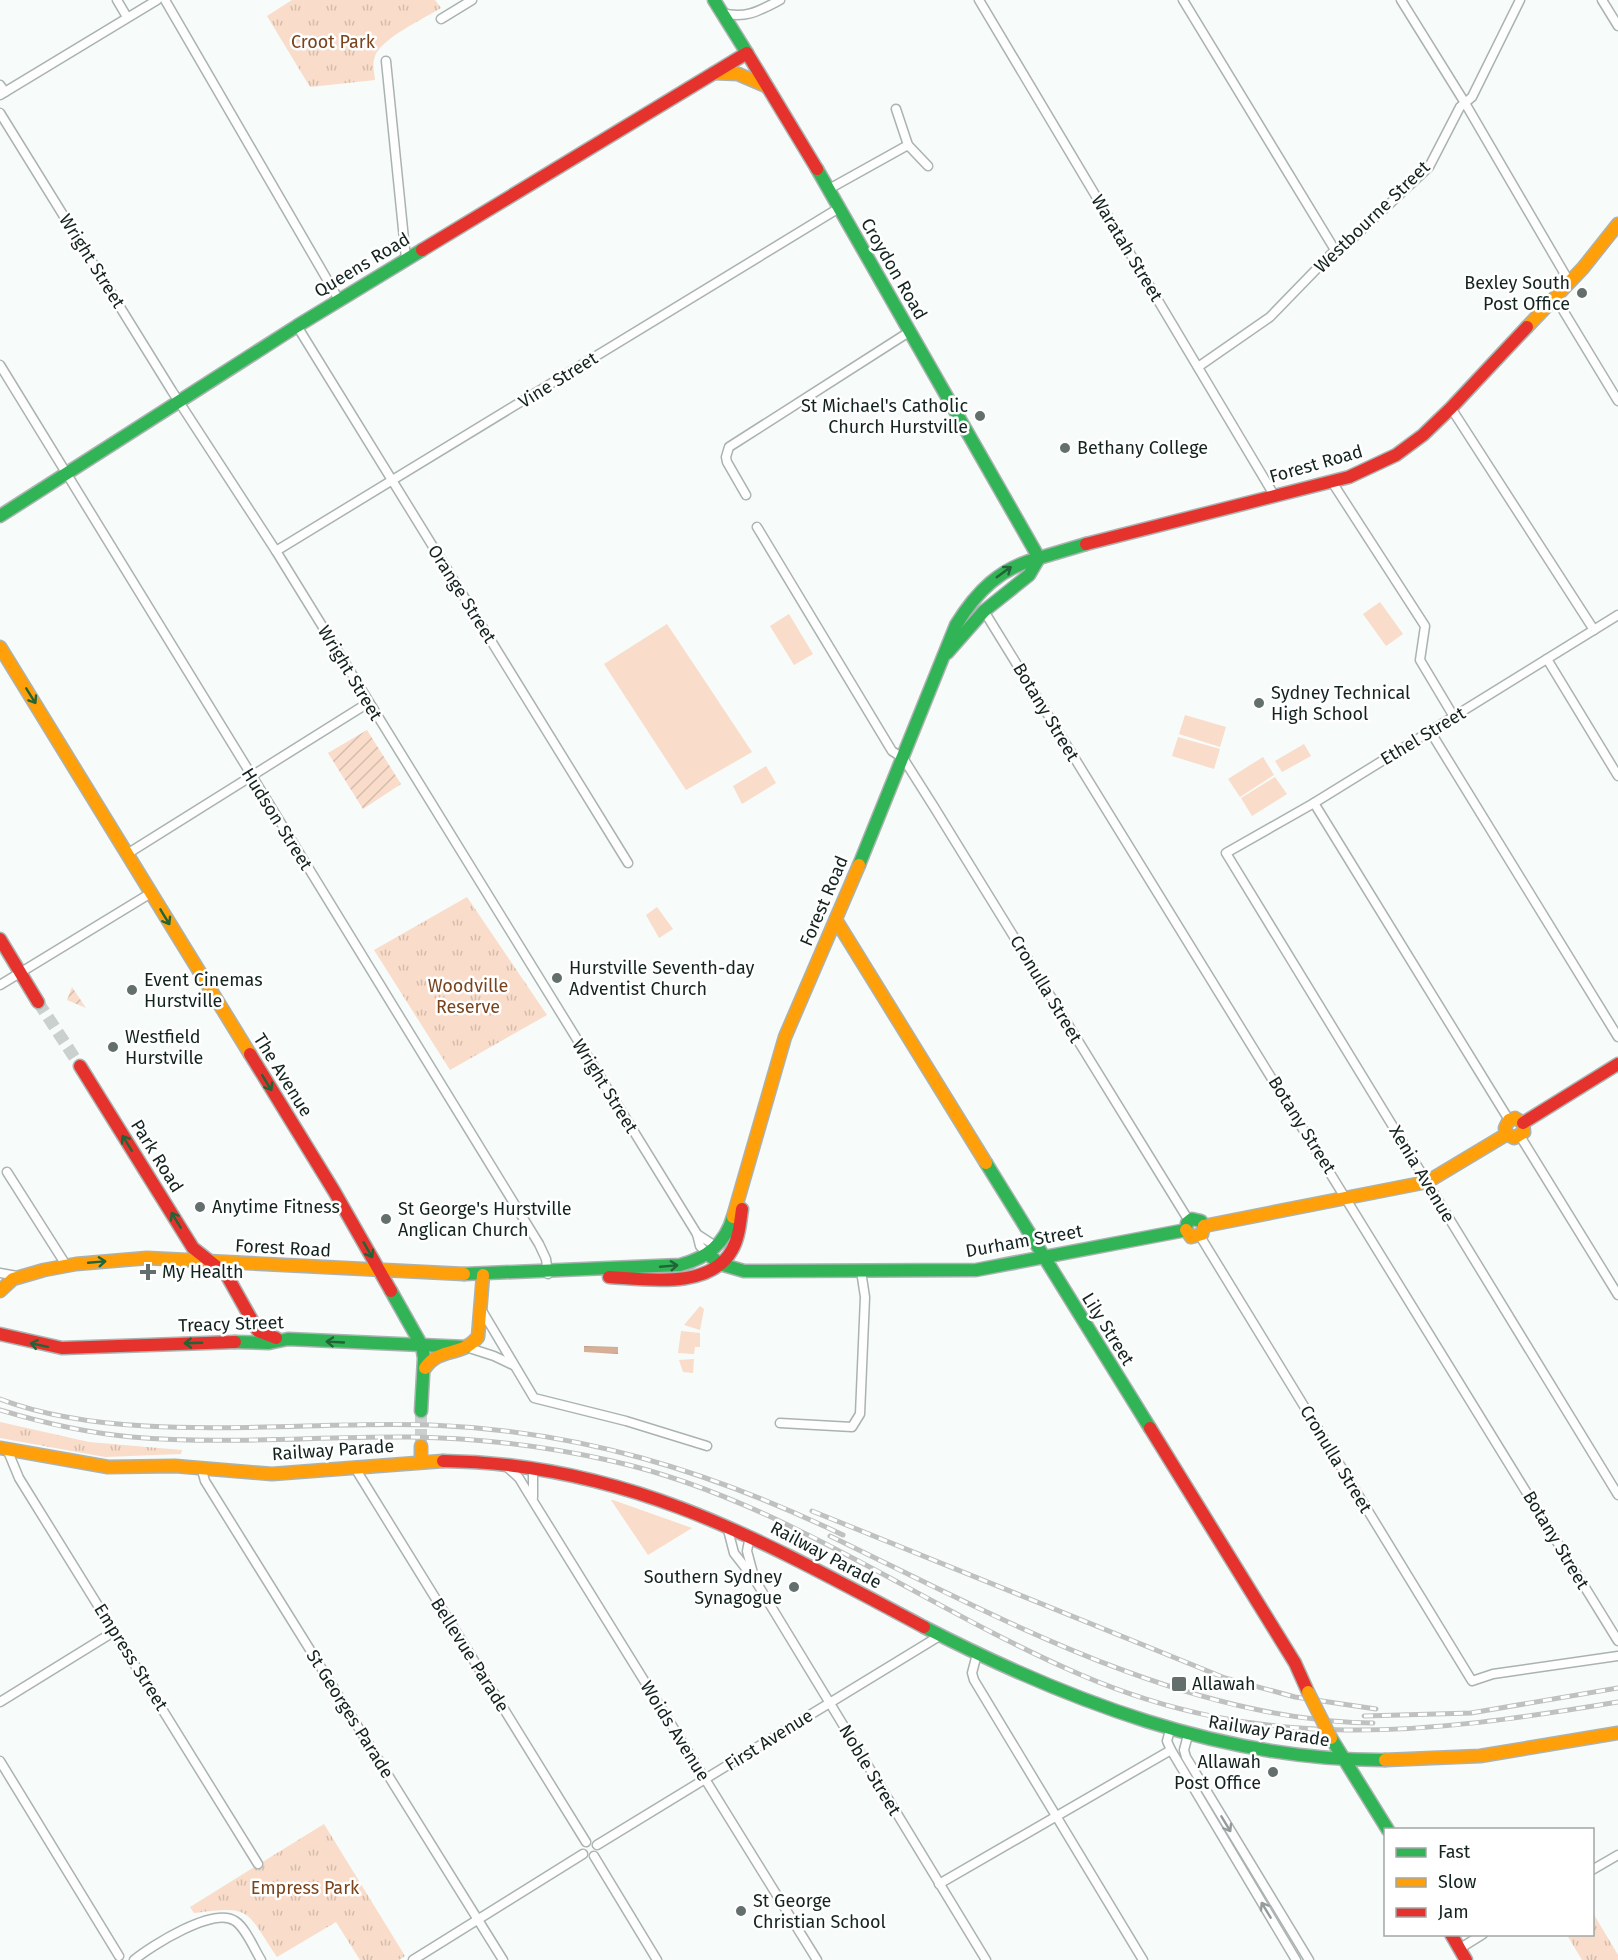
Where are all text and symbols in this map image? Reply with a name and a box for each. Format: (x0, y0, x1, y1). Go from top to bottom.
park label: Croot Park (291, 31, 376, 53)
street label: Westbourne Street (1310, 156, 1435, 278)
street label: Waratah Street (1087, 191, 1168, 306)
street label: Wright Street (54, 210, 130, 313)
street label: Croydon Road (856, 214, 932, 324)
street label: Queens Road (310, 228, 414, 302)
place label: Bexley South Post Office (1464, 272, 1570, 315)
marker: Bexley South Post Office (1575, 286, 1589, 300)
street label: Vine Street (514, 347, 602, 413)
place label: St Michael's Catholic Church Hurstville (801, 395, 968, 438)
marker: St Michael's Catholic Church Hurstville (973, 409, 987, 423)
place label: Bethany College (1077, 437, 1208, 459)
street label: Forest Road (1267, 440, 1365, 488)
marker: Bethany College (1058, 441, 1072, 455)
street label: Orange Street (423, 541, 501, 648)
one-way arrow (995, 566, 1011, 578)
street label: Wright Street (313, 622, 387, 725)
street label: Botany Street (1008, 659, 1084, 765)
place label: Sydney Technical High School (1271, 682, 1410, 725)
one-way arrow (24, 688, 37, 705)
marker: Sydney Technical High School (1252, 696, 1266, 710)
street label: Ethel Street (1377, 702, 1470, 770)
street label: Hudson Street (237, 764, 317, 875)
street label: Forest Road (795, 852, 853, 950)
one-way arrow (159, 908, 172, 925)
street label: Cronulla Street (1005, 931, 1087, 1047)
place label: Hurstville Seventh-day Adventist Church (569, 957, 754, 1000)
place label: Event Cinemas Hurstville (144, 969, 263, 1012)
marker: Hurstville Seventh-day Adventist Church (550, 971, 564, 985)
park label: Woodville Reserve (428, 975, 508, 1018)
marker: Event Cinemas Hurstville (125, 983, 139, 997)
place label: Westfield Hurstville (125, 1026, 203, 1069)
street label: The Avenue (249, 1029, 317, 1121)
street label: Wright Street (567, 1035, 643, 1138)
marker: Westfield Hurstville (106, 1040, 120, 1054)
street label: Botany Street (1263, 1072, 1341, 1178)
one-way arrow (261, 1074, 273, 1091)
street label: Park Road (126, 1116, 188, 1196)
street label: Xenia Avenue (1384, 1122, 1460, 1226)
one-way arrow (121, 1135, 133, 1152)
place label: Anytime Fitness (212, 1196, 340, 1218)
place label: St George's Hurstville Anglican Church (398, 1198, 571, 1241)
marker: Anytime Fitness (193, 1200, 207, 1214)
one-way arrow (169, 1212, 181, 1229)
marker: St George's Hurstville Anglican Church (379, 1212, 393, 1226)
street label: Durham Street (964, 1220, 1085, 1262)
street label: Forest Road (234, 1234, 332, 1262)
one-way arrow (362, 1241, 374, 1258)
one-way arrow (87, 1256, 107, 1267)
one-way arrow (658, 1260, 678, 1271)
place label: My Health (162, 1261, 243, 1283)
marker: My Health (139, 1263, 157, 1281)
street label: Lily Street (1077, 1289, 1139, 1370)
street label: Treacy Street (178, 1311, 285, 1337)
one-way arrow (325, 1336, 345, 1347)
one-way arrow (184, 1338, 204, 1349)
one-way arrow (30, 1339, 49, 1350)
street label: Cronulla Street (1295, 1401, 1377, 1517)
street label: Railway Parade (271, 1435, 395, 1465)
street label: Botany Street (1518, 1487, 1594, 1593)
street label: Railway Parade (767, 1516, 885, 1594)
place label: Southern Sydney Synagogue (644, 1566, 782, 1609)
marker: Southern Sydney Synagogue (787, 1580, 801, 1594)
street label: Bellevue Parade (426, 1594, 514, 1716)
street label: Empress Street (89, 1599, 173, 1715)
street label: St Georges Parade (302, 1646, 398, 1782)
place label: Allawah (1192, 1673, 1256, 1695)
marker: Allawah (1170, 1675, 1188, 1693)
street label: Woids Avenue (635, 1677, 715, 1785)
street label: First Avenue (721, 1704, 817, 1776)
street label: Railway Parade (1207, 1711, 1331, 1751)
street label: Noble Street (834, 1721, 906, 1820)
place label: Allawah Post Office (1174, 1751, 1261, 1794)
marker: Allawah Post Office (1266, 1765, 1280, 1779)
one-way arrow (1221, 1815, 1233, 1832)
legend (1384, 1828, 1594, 1936)
text: Fast (1438, 1841, 1471, 1863)
text: Slow (1438, 1871, 1477, 1893)
park label: Empress Park (251, 1877, 360, 1899)
place label: St George Christian School (753, 1890, 886, 1933)
text: Jam (1438, 1901, 1469, 1923)
one-way arrow (1260, 1902, 1272, 1919)
marker: St George Christian School (734, 1904, 748, 1918)

